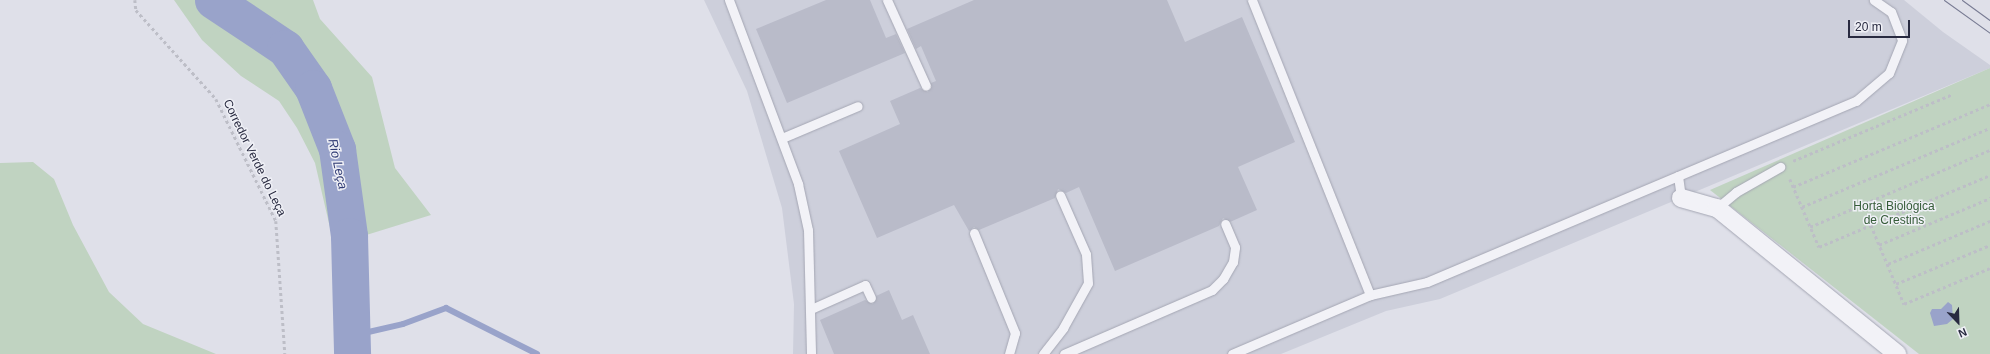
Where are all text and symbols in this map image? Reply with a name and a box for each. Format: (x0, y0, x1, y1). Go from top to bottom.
scale bar (1850, 12, 1912, 38)
text: 20 m (1855, 20, 1882, 34)
street label: Corredor Verde do Leça (219, 97, 289, 219)
water label: Rio Leça (324, 137, 350, 191)
park label: Horta Biológica de Crestins (1853, 200, 1935, 228)
north arrow (1938, 302, 1978, 342)
text: N (1957, 326, 1969, 340)

